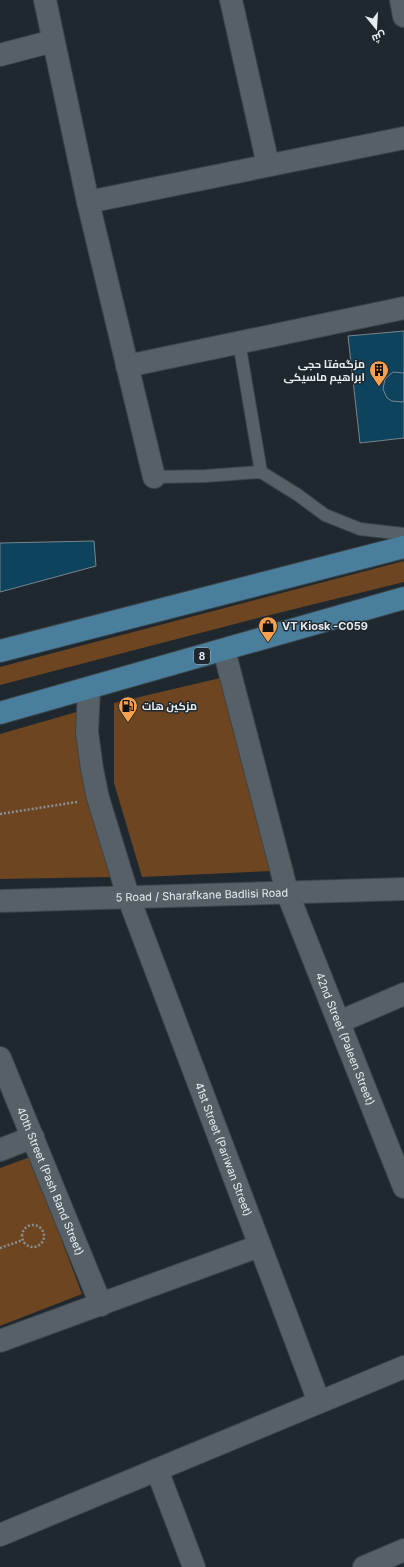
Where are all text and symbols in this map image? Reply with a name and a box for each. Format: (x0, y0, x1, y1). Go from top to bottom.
north arrow (356, 8, 396, 48)
text: ش (370, 29, 388, 46)
place label: مزگه‌فتا حجی ابراهیم ماسیکی (283, 357, 365, 385)
building icon: مزگه‌فتا حجی ابراهیم ماسیکی (368, 359, 390, 387)
shop icon: VT Kiosk -C059 (257, 615, 279, 643)
place label: VT Kiosk -C059 (282, 619, 368, 633)
road number: 8 (194, 648, 210, 664)
fuel station icon: مزكين هات (117, 695, 139, 723)
place label: مزكين هات (142, 699, 197, 713)
street label: 5 Road / Sharafkane Badlisi Road (115, 885, 288, 905)
street label: 42nd Street (Paleen Street) (313, 970, 378, 1107)
street label: 41st Street (Pariwan Street) (192, 1080, 255, 1218)
street label: 40th Street (Pash Band Street) (14, 1105, 87, 1257)

